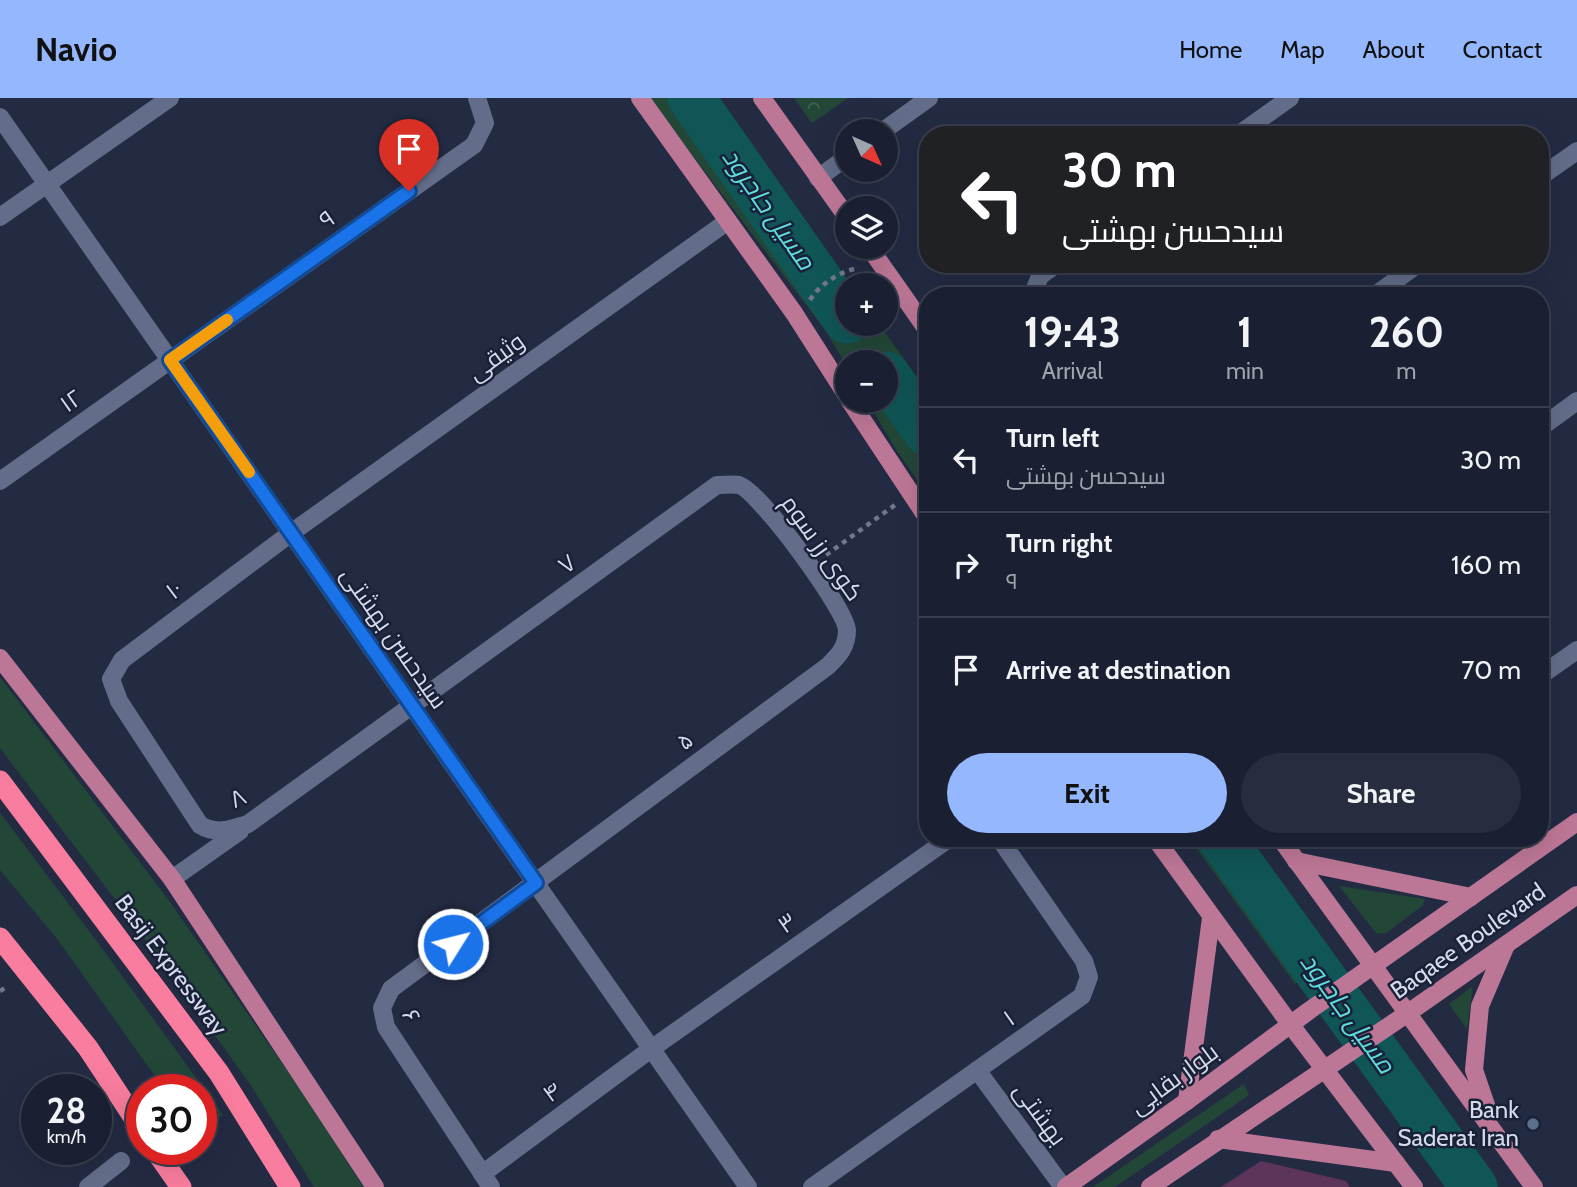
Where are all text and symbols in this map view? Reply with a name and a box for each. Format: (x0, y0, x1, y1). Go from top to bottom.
text: Navio (35, 29, 117, 69)
text: Home (1179, 35, 1242, 64)
text: Map (1280, 35, 1325, 64)
text: About (1363, 35, 1425, 64)
text: Contact (1463, 35, 1542, 64)
pin (379, 119, 439, 191)
north arrow (835, 119, 898, 182)
map controls (835, 119, 898, 413)
icon: arrive (390, 130, 428, 168)
text: 30 m (1062, 140, 1177, 199)
water label: مسیل جاجرود (715, 142, 823, 276)
icon: left (947, 154, 1038, 245)
button: layers (835, 196, 898, 259)
street label: ۹ (313, 203, 340, 234)
text: سیدحسن بهشتی (1062, 211, 1284, 250)
button: + (835, 273, 898, 336)
text: 19:43 (1024, 306, 1121, 358)
text: 1 (1237, 306, 1253, 358)
text: 260 (1369, 306, 1444, 358)
street label: وثیقی (462, 326, 530, 387)
button: − (835, 350, 898, 413)
text: Arrival (1042, 357, 1103, 385)
text: min (1226, 357, 1264, 385)
text: m (1396, 357, 1416, 385)
street label: ۱۲ (54, 383, 87, 418)
text: Turn left (1006, 422, 1099, 454)
icon: left (947, 441, 985, 479)
text: 30 m (1460, 444, 1521, 476)
text: سیدحسن بهشتی (1006, 462, 1166, 490)
street label: کوی رز سوم (774, 489, 869, 607)
text: Turn right (1006, 527, 1112, 559)
icon: right (947, 546, 985, 584)
street label: ۷ (552, 547, 581, 580)
text: 160 m (1451, 549, 1521, 581)
street label: سیدحسن بهشتی (335, 561, 454, 714)
text: ۹ (1006, 567, 1018, 595)
street label: ۱۰ (160, 574, 188, 605)
icon: arrive (947, 651, 985, 689)
text: Arrive at destination (1006, 654, 1231, 686)
text: 70 m (1461, 654, 1521, 686)
street label: ۵ (671, 725, 699, 756)
button: Exit (947, 753, 1227, 833)
button: Share (1241, 753, 1521, 833)
street label: ۸ (225, 781, 251, 814)
street label: Baqaee Boulevard (1385, 876, 1551, 1005)
street label: Basij Expressway (109, 888, 234, 1041)
street label: ۳ (772, 906, 802, 939)
position arrow (416, 907, 490, 981)
water label: مسیل جاجرود (1294, 946, 1403, 1080)
street label: ۱ (997, 1004, 1020, 1032)
street label: ۶ (396, 1005, 427, 1026)
street label: بلوار بقایی (1124, 1037, 1224, 1120)
speed limit sign: 30 (126, 1074, 217, 1165)
street label: ۴ (537, 1075, 567, 1108)
street label: بهشتی (1008, 1076, 1073, 1151)
text: 28 (47, 1089, 86, 1132)
place label: Bank Saderat Iran (1397, 1095, 1519, 1152)
marker: Bank Saderat Iran (1525, 1116, 1541, 1132)
text: km/h (47, 1126, 86, 1148)

